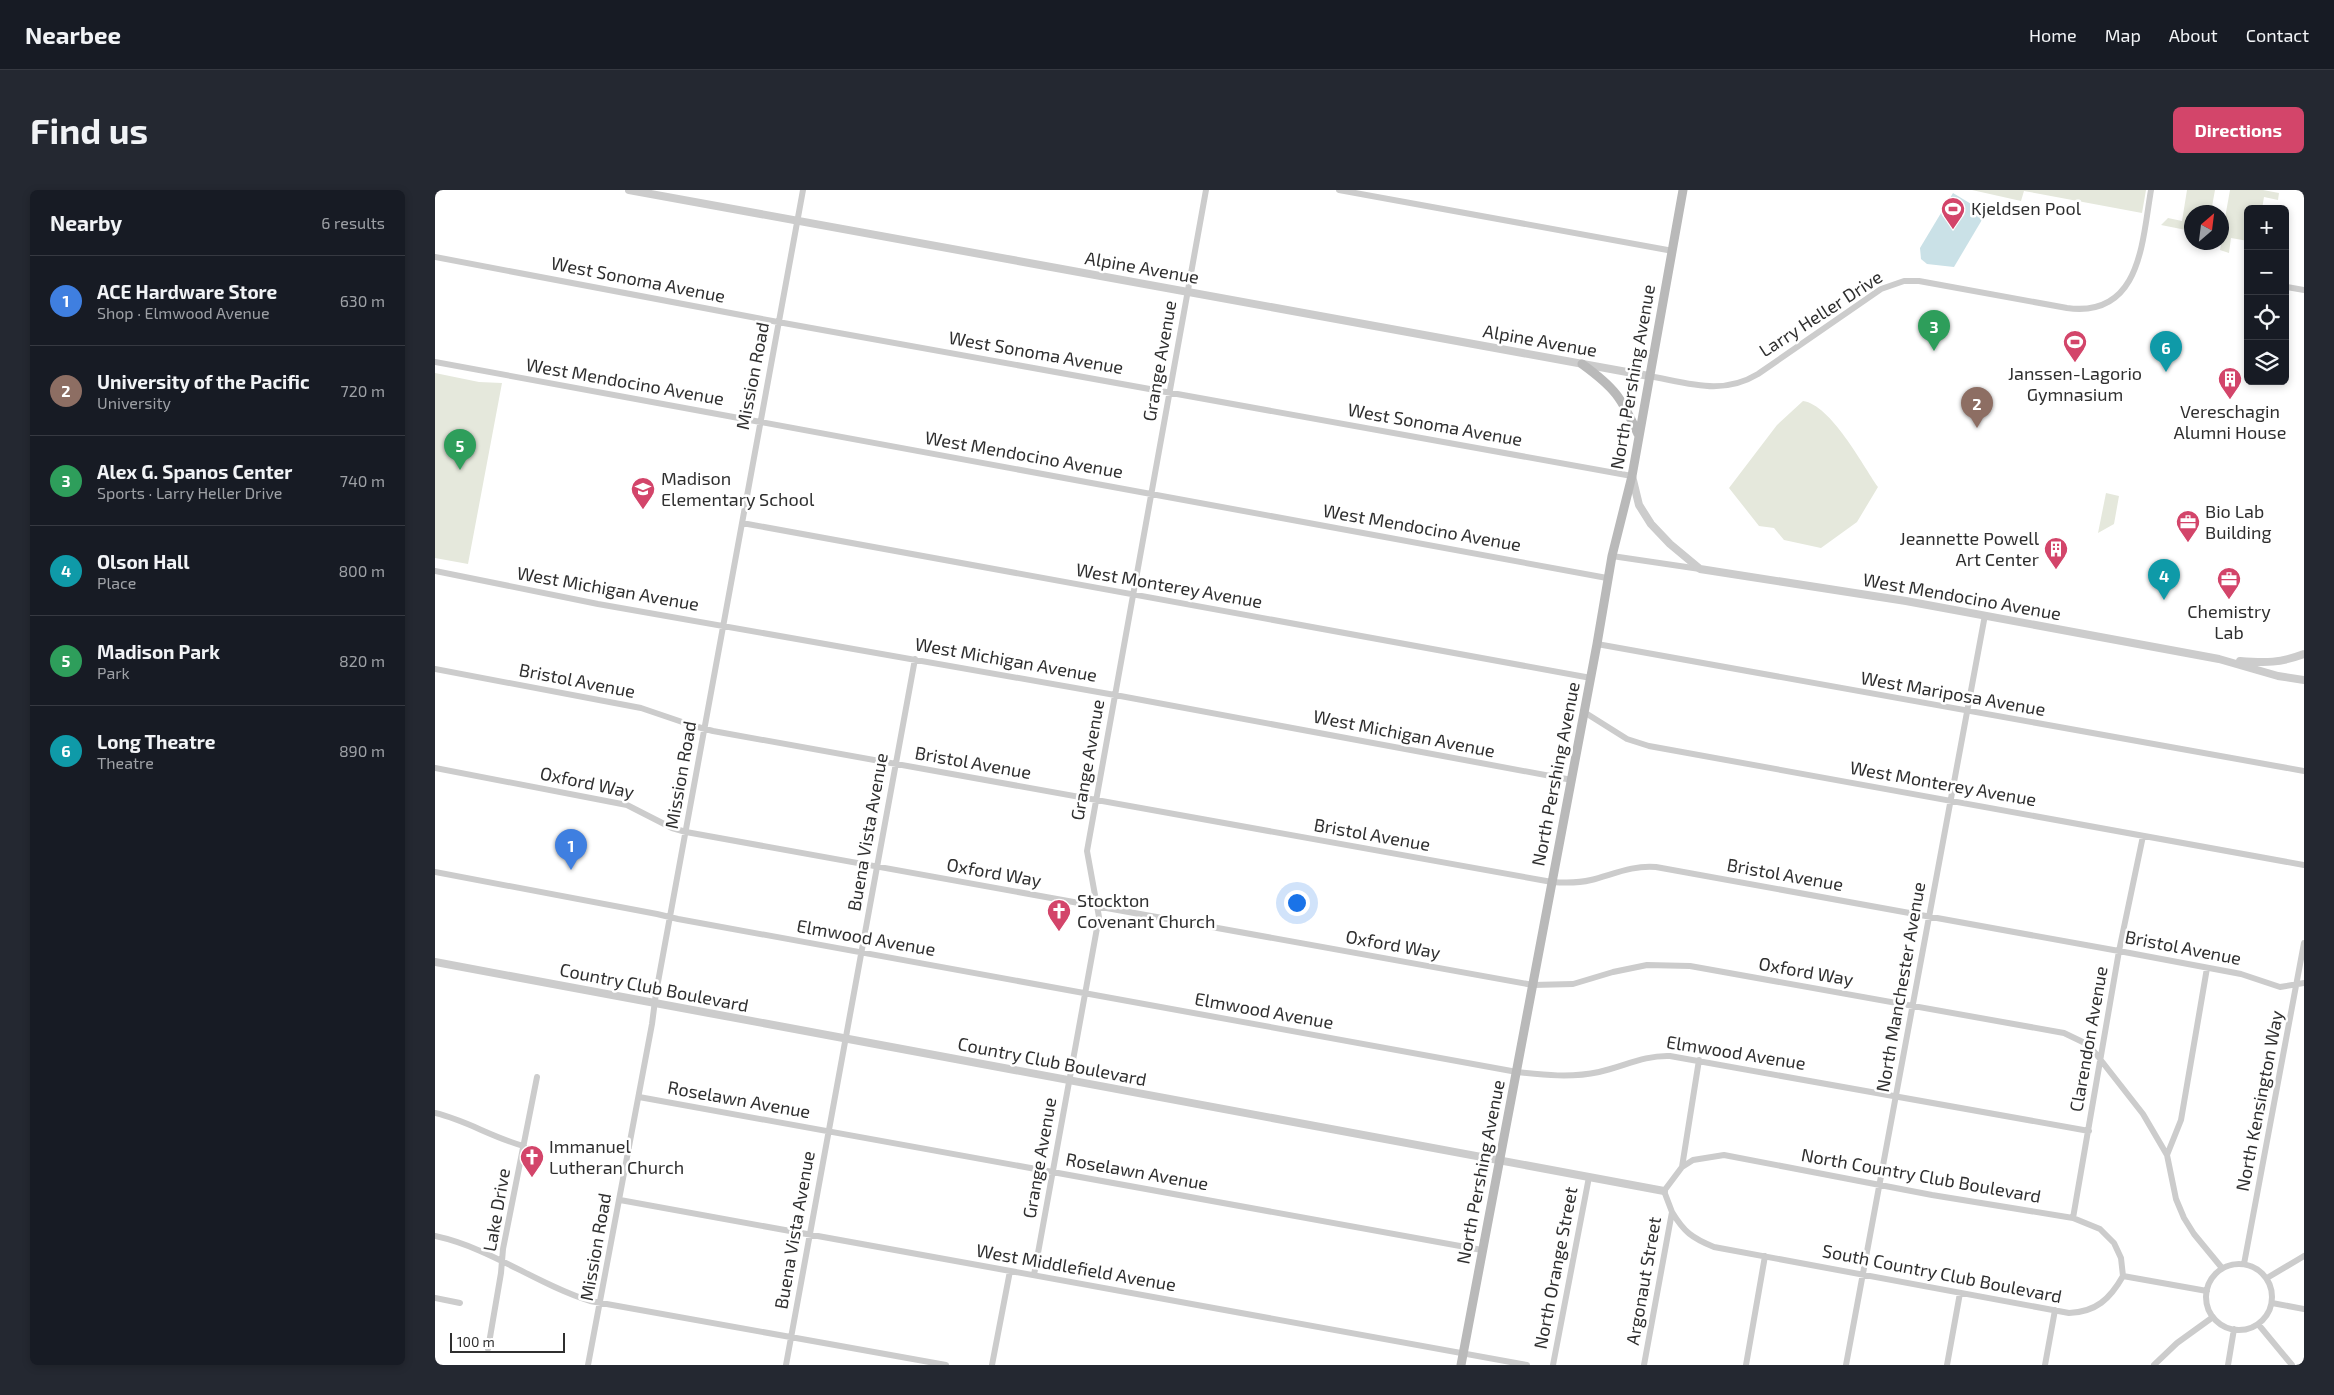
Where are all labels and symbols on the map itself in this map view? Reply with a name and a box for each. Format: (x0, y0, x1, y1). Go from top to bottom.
sports icon: Kjeldsen Pool (1940, 196, 1966, 230)
place label: Kjeldsen Pool (1971, 197, 2082, 219)
north arrow (2184, 205, 2229, 250)
street label: Alpine Avenue (1083, 246, 1201, 288)
street label: West Sonoma Avenue (549, 251, 727, 307)
street label: Larry Heller Drive (1755, 265, 1886, 361)
street label: North Pershing Avenue (1605, 283, 1659, 471)
street label: Grange Avenue (1138, 299, 1180, 423)
pin: 3 (1918, 310, 1950, 351)
street label: Alpine Avenue (1481, 319, 1599, 361)
street label: Mission Road (731, 320, 773, 431)
street label: West Sonoma Avenue (947, 326, 1125, 378)
sports icon: Janssen-Lagorio Gymnasium (2062, 329, 2088, 363)
pin: 6 (2150, 331, 2182, 372)
street label: West Mendocino Avenue (524, 353, 726, 409)
place label: Janssen-Lagorio Gymnasium (2008, 362, 2142, 405)
building icon: Vereschagin Alumni House (2217, 366, 2243, 400)
pin: 2 (1961, 387, 1993, 428)
street label: West Sonoma Avenue (1346, 398, 1524, 450)
place label: Vereschagin Alumni House (2174, 400, 2286, 443)
street label: West Mendocino Avenue (923, 426, 1125, 482)
pin: 5 (444, 429, 476, 470)
place label: Madison Elementary School (661, 467, 815, 510)
school or university icon: Madison Elementary School (630, 476, 656, 510)
street label: West Mendocino Avenue (1321, 499, 1523, 555)
place label: Bio Lab Building (2205, 500, 2272, 543)
office icon: Bio Lab Building (2175, 509, 2201, 543)
place label: Jeannette Powell Art Center (1900, 527, 2040, 570)
building icon: Jeannette Powell Art Center (2043, 536, 2069, 570)
street label: West Monterey Avenue (1074, 558, 1264, 612)
pin: 4 (2148, 559, 2180, 600)
street label: West Michigan Avenue (515, 561, 701, 615)
office icon: Chemistry Lab (2216, 566, 2242, 600)
street label: West Mendocino Avenue (1861, 568, 2063, 624)
place label: Chemistry Lab (2187, 600, 2271, 643)
street label: West Michigan Avenue (913, 632, 1099, 686)
street label: Bristol Avenue (517, 658, 637, 702)
street label: West Mariposa Avenue (1859, 666, 2047, 720)
street label: North Pershing Avenue (1526, 680, 1584, 868)
street label: Grange Avenue (1066, 698, 1108, 822)
street label: West Michigan Avenue (1311, 705, 1497, 761)
street label: Mission Road (660, 719, 700, 830)
street label: Bristol Avenue (913, 741, 1033, 783)
street label: Buena Vista Avenue (842, 751, 892, 913)
street label: West Monterey Avenue (1848, 756, 2038, 810)
street label: Oxford Way (538, 761, 637, 803)
street label: Bristol Avenue (1312, 813, 1432, 855)
pin: 1 (555, 829, 587, 870)
street label: Oxford Way (945, 853, 1044, 891)
street label: Bristol Avenue (1725, 853, 1845, 895)
street label: North Manchester Avenue (1871, 880, 1929, 1094)
place label: Stockton Covenant Church (1077, 889, 1215, 932)
your location (1284, 890, 1310, 916)
church icon: Stockton Covenant Church (1046, 898, 1072, 932)
street label: Elmwood Avenue (795, 914, 937, 960)
street label: Oxford Way (1344, 925, 1443, 963)
street label: Bristol Avenue (2123, 925, 2243, 969)
street label: Oxford Way (1757, 952, 1856, 990)
street label: Country Club Boulevard (558, 958, 750, 1016)
street label: Clarendon Avenue (2064, 964, 2112, 1113)
street label: Elmwood Avenue (1193, 987, 1335, 1033)
street label: North Kensington Way (2231, 1008, 2287, 1193)
street label: Elmwood Avenue (1665, 1030, 1807, 1074)
street label: Country Club Boulevard (956, 1032, 1148, 1090)
street label: Roselawn Avenue (666, 1076, 812, 1122)
street label: North Pershing Avenue (1451, 1078, 1509, 1266)
street label: Grange Avenue (1018, 1096, 1060, 1220)
place label: Immanuel Lutheran Church (549, 1135, 684, 1178)
street label: North Country Club Boulevard (1799, 1143, 2043, 1207)
church icon: Immanuel Lutheran Church (519, 1144, 545, 1178)
street label: Roselawn Avenue (1064, 1148, 1210, 1194)
street label: Buena Vista Avenue (769, 1149, 819, 1311)
street label: Lake Drive (478, 1166, 514, 1253)
street label: North Orange Street (1529, 1185, 1582, 1351)
street label: Mission Road (575, 1191, 615, 1302)
street label: Argonaut Street (1621, 1215, 1665, 1347)
street label: West Middlefield Avenue (975, 1239, 1178, 1295)
street label: South Country Club Boulevard (1820, 1239, 2064, 1307)
scale bar (450, 1330, 565, 1353)

